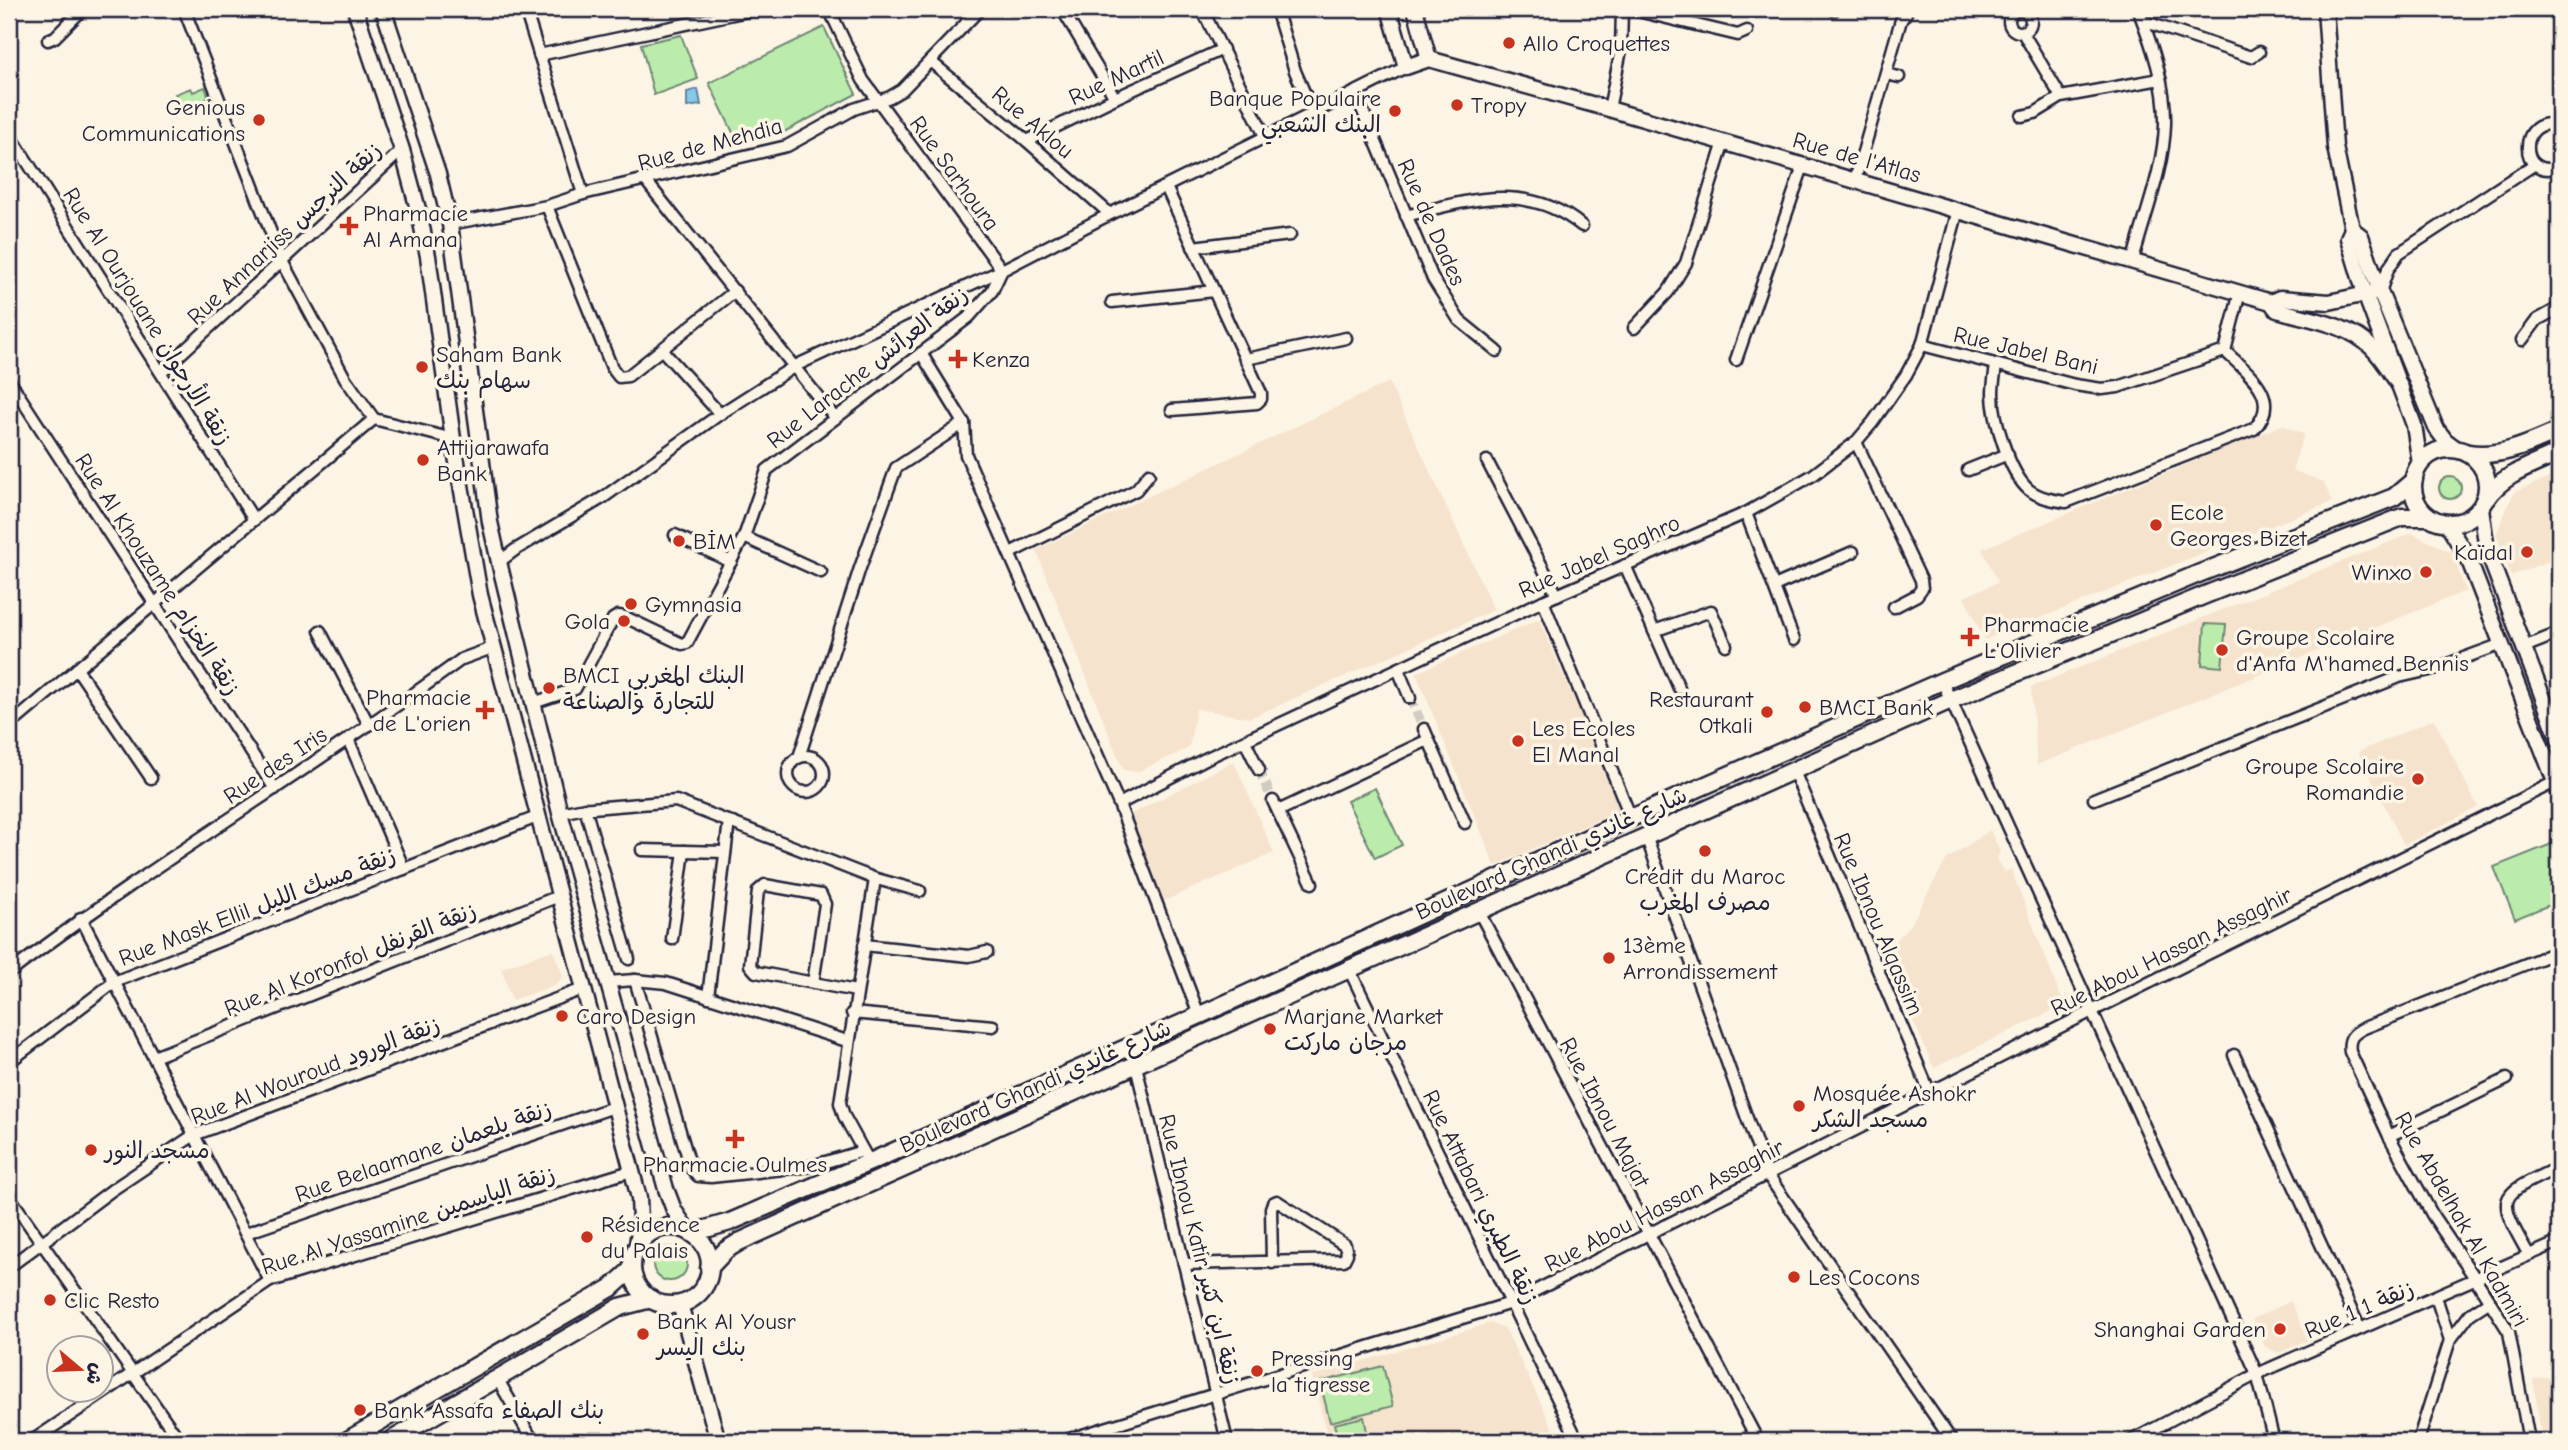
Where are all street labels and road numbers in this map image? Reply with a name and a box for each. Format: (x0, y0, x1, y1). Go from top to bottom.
street label: Rue Martil (1064, 44, 1168, 111)
street label: Rue Aklou (986, 81, 1079, 164)
street label: Rue Sarhoura (904, 111, 1005, 236)
street label: Rue de Mehdia (635, 112, 785, 177)
street label: Rue de l'Atlas (1790, 126, 1924, 189)
street label: Rue Annarjiss زنقة النرجس (182, 136, 387, 330)
street label: Rue de Dades (1392, 155, 1471, 290)
street label: Rue Al Ourjouane زنقة الأرجوان (57, 181, 241, 450)
street label: Rue Larache زنقة العرائش (761, 281, 973, 454)
street label: Rue Jabel Bani (1951, 321, 2101, 380)
street label: Rue Al Khouzame زنقة الخزام (67, 448, 246, 702)
street label: Rue Jabel Saghro (1514, 509, 1684, 604)
street label: Rue des Iris (219, 721, 332, 810)
street label: Boulevard Ghandi شارع غاندي (1411, 781, 1692, 928)
street label: Rue Ibnou Alqassim (1828, 829, 1929, 1020)
street label: Rue Mask Ellil زنقة مسك الليل (115, 841, 399, 972)
street label: Rue Abou Hassan Assaghir (2046, 881, 2297, 1022)
street label: Rue Al Koronfol زنقة القرنفل (220, 897, 480, 1022)
street label: Rue Al Wouroud زنقة الورود (187, 1010, 444, 1131)
street label: Boulevard Ghandi شارع غاندي (895, 1014, 1176, 1161)
street label: Rue Ibnou Majat (1554, 1033, 1656, 1193)
street label: Rue Attabari زنقة الطبري (1414, 1086, 1544, 1310)
street label: Rue Belaamane زنقة بلعمان (291, 1095, 555, 1208)
street label: Rue Abdelhak Al Kadmiri (2389, 1107, 2534, 1332)
street label: Rue Ibnou Katir زنقة ابن كثير (1153, 1111, 1246, 1387)
street label: Rue Abou Hassan Assaghir (1540, 1133, 1789, 1278)
street label: Rue Al Yassamine زنقة الياسمين (258, 1160, 558, 1281)
street label: Rue 1 زنقة 1 (2301, 1274, 2418, 1345)

